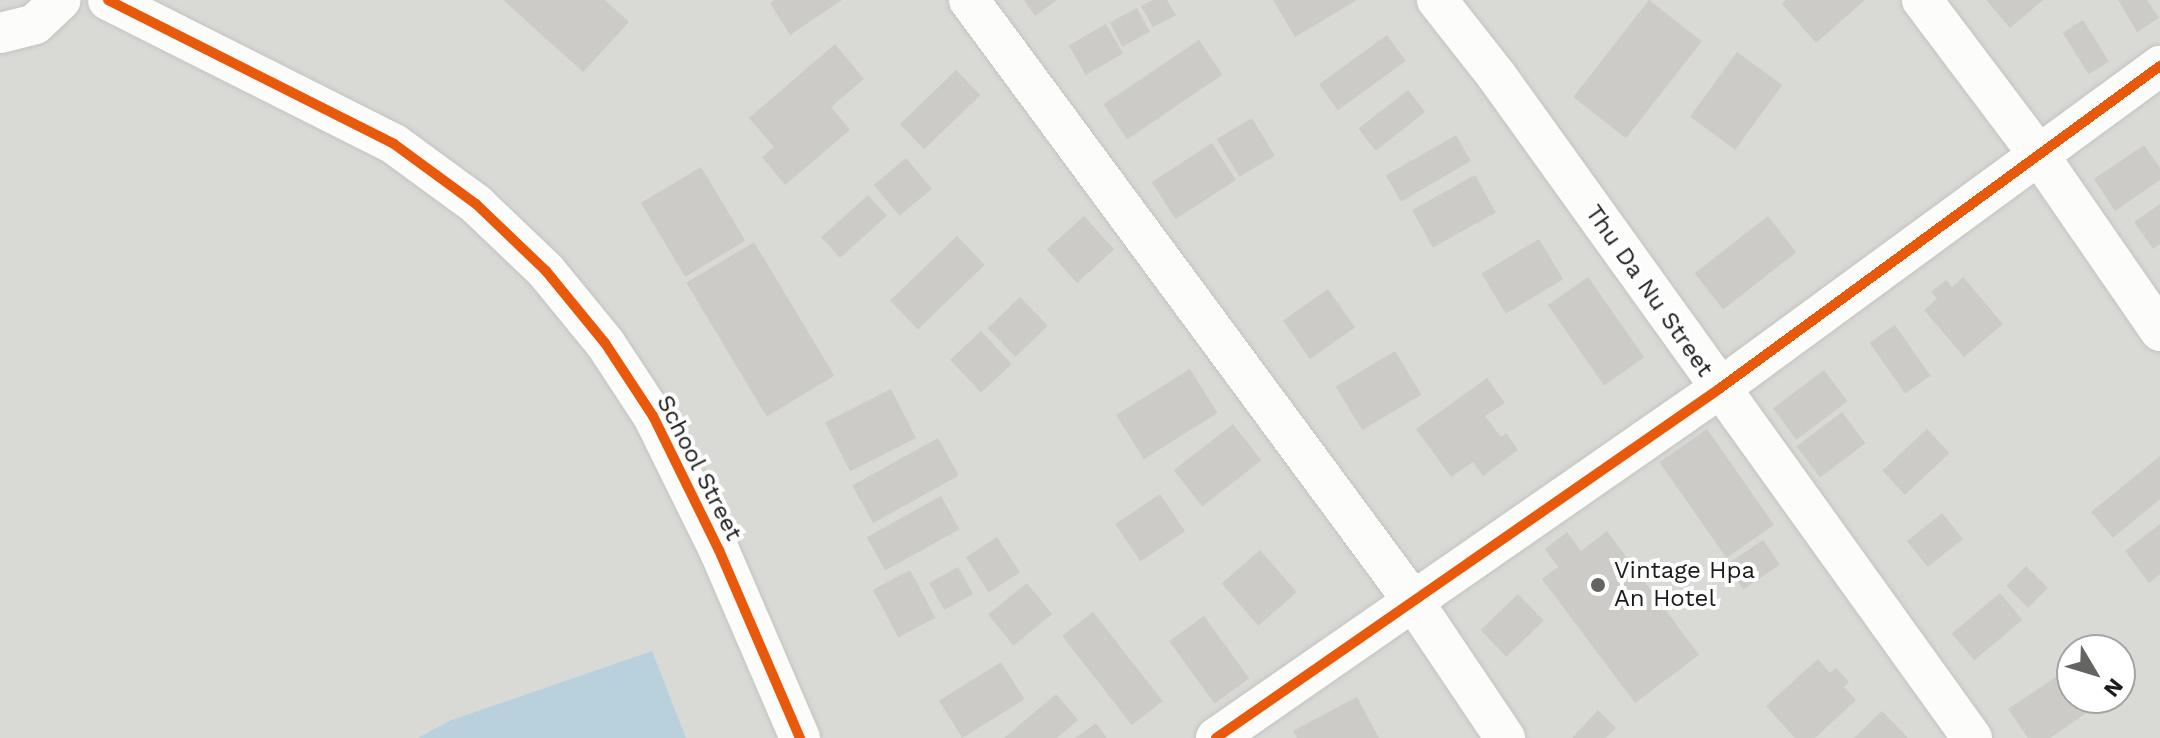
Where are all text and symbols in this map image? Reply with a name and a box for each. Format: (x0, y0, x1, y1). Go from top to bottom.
street label: Thu Da Nu Street (1579, 199, 1719, 383)
street label: School Street (650, 390, 748, 546)
place label: Vintage Hpa An Hotel (1614, 557, 1755, 613)
marker: Vintage Hpa An Hotel (1589, 576, 1607, 594)
north arrow (2056, 634, 2136, 714)
text: N (2099, 674, 2129, 702)

